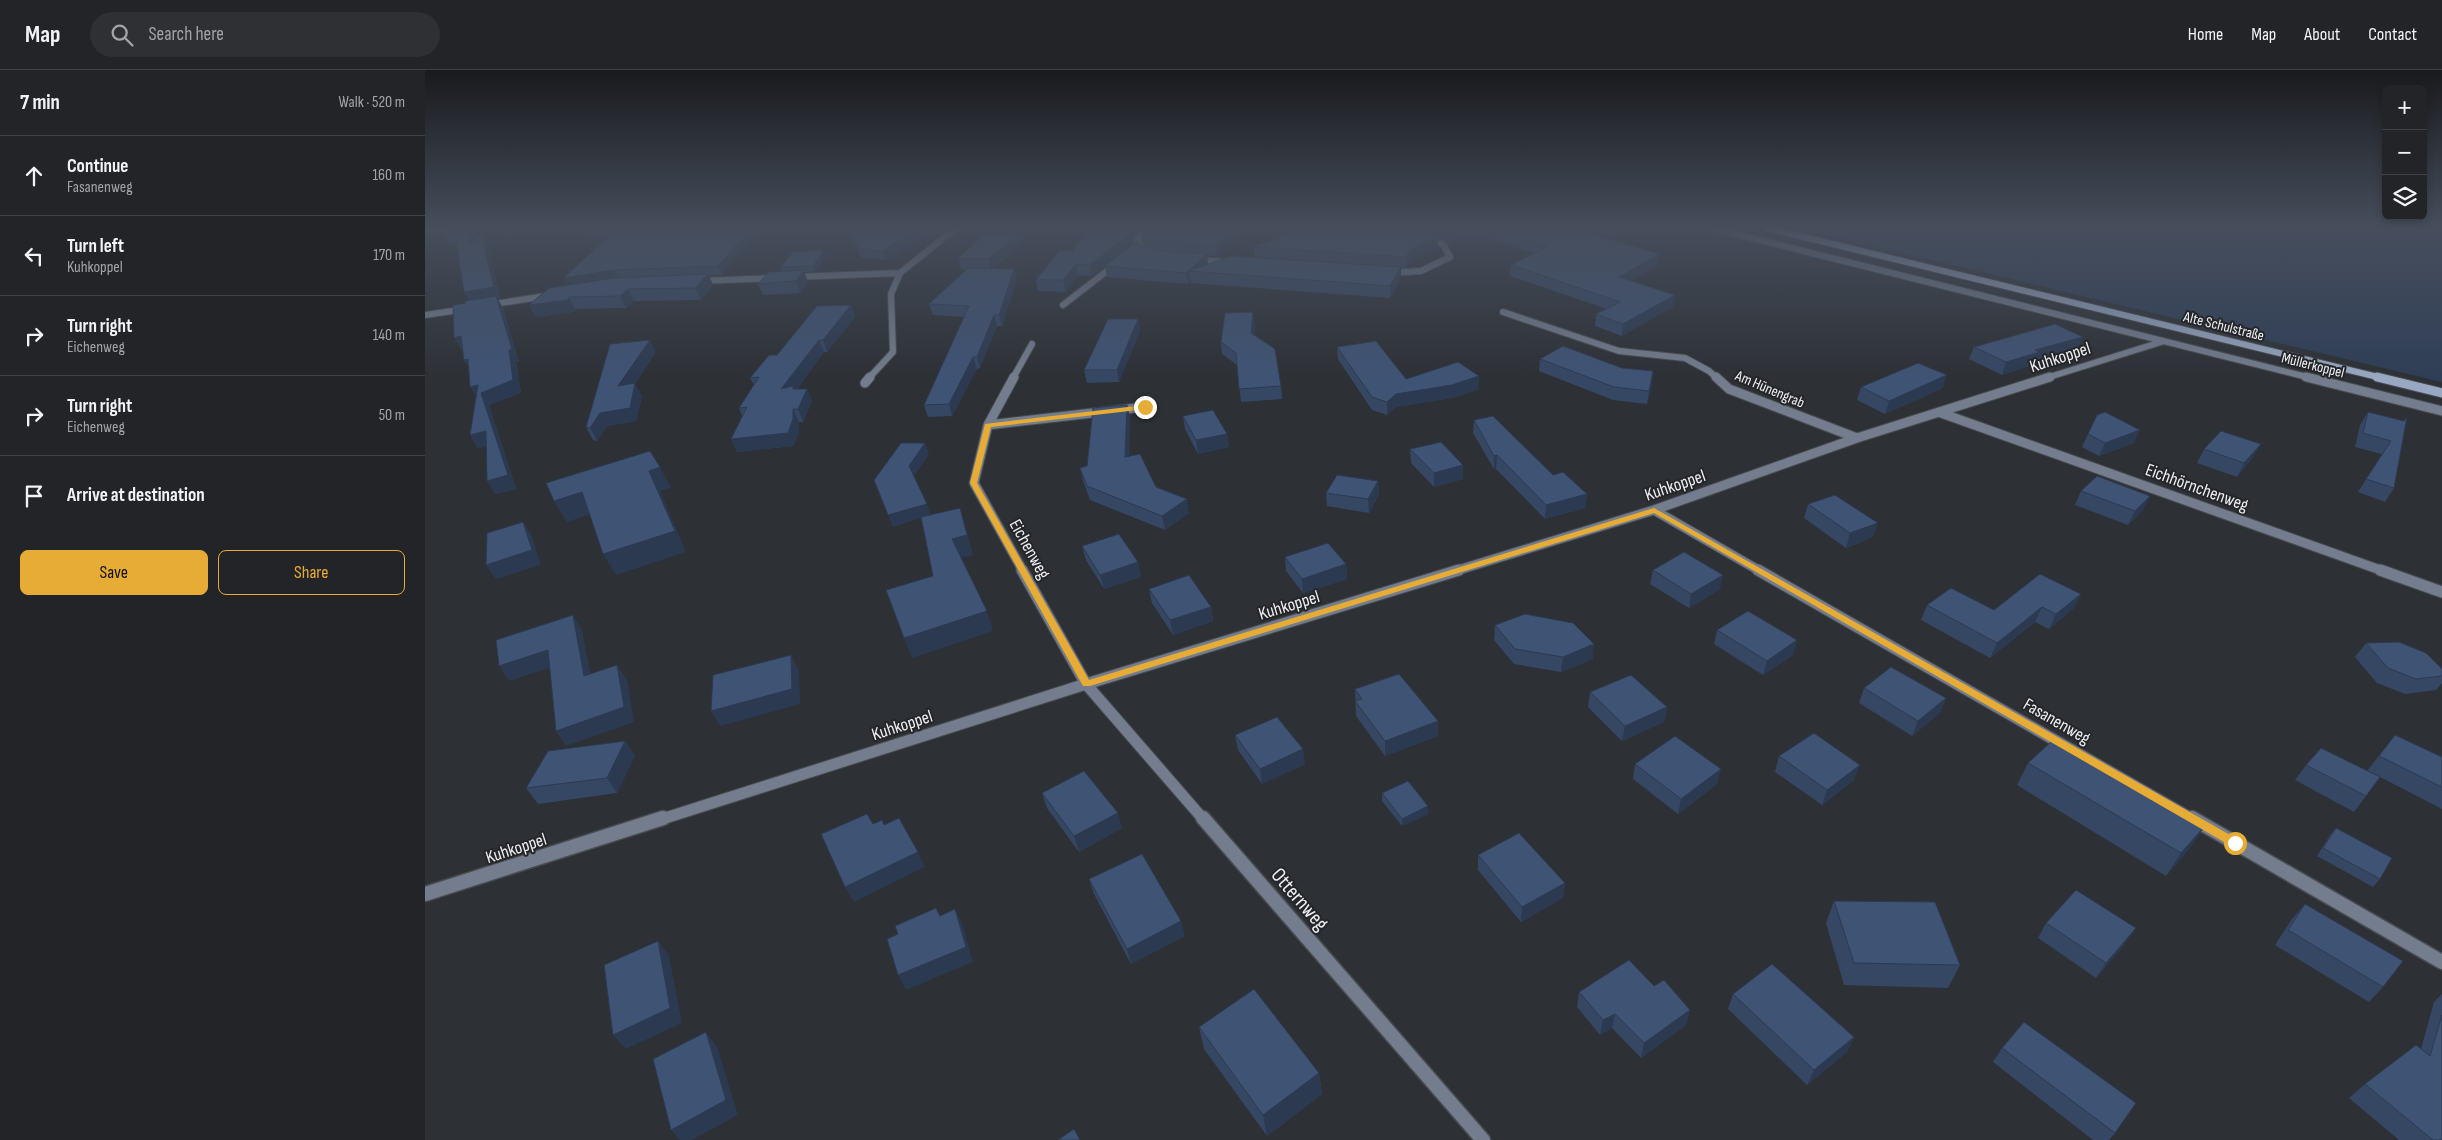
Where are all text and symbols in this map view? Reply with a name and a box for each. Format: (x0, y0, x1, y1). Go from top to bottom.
search box (90, 12, 440, 57)
text: Map (25, 20, 60, 49)
icon: search (108, 21, 136, 49)
text: Search here (148, 23, 224, 46)
text: Home (2188, 24, 2223, 45)
text: Map (2251, 24, 2276, 45)
text: About (2304, 24, 2340, 45)
text: Contact (2368, 24, 2417, 45)
map controls (2382, 85, 2427, 220)
button: + (2382, 85, 2427, 130)
text: 7 min (20, 90, 60, 115)
text: Walk · 520 m (339, 93, 405, 112)
button: − (2382, 130, 2427, 175)
text: Continue (67, 155, 128, 178)
icon: ahead (20, 162, 48, 190)
text: 160 m (372, 166, 405, 185)
button: layers (2382, 175, 2427, 220)
text: Fasanenweg (67, 178, 133, 197)
text: Turn left (67, 235, 124, 258)
icon: left (20, 242, 48, 270)
text: 170 m (373, 246, 405, 265)
text: Kuhkoppel (67, 258, 123, 277)
street label: Alte Schulstraße (2181, 307, 2266, 346)
text: Turn right (67, 315, 132, 338)
icon: right (20, 322, 48, 350)
text: 140 m (373, 326, 405, 345)
text: Eichenweg (67, 338, 125, 357)
street label: Kuhkoppel (2027, 338, 2093, 377)
street label: Müllerkoppel (2280, 349, 2346, 382)
street label: Am Hünengrab (1731, 366, 1807, 413)
text: Turn right (67, 395, 132, 418)
route end (1134, 396, 1157, 419)
icon: right (20, 402, 48, 430)
text: 50 m (379, 406, 405, 425)
text: Eichenweg (67, 418, 125, 437)
street label: Eichhörnchenweg (2142, 459, 2251, 516)
street label: Kuhkoppel (1642, 465, 1708, 506)
icon: arrive (20, 482, 48, 510)
text: Arrive at destination (67, 484, 205, 507)
street label: Eichenweg (1005, 516, 1055, 583)
button: Save (20, 550, 208, 595)
button: Share (218, 550, 405, 595)
street label: Kuhkoppel (1256, 586, 1322, 625)
street label: Fasanenweg (2020, 694, 2094, 749)
street label: Kuhkoppel (869, 706, 935, 745)
street label: Kuhkoppel (483, 829, 549, 868)
route start (2224, 832, 2247, 855)
street label: Otternweg (1266, 863, 1334, 936)

